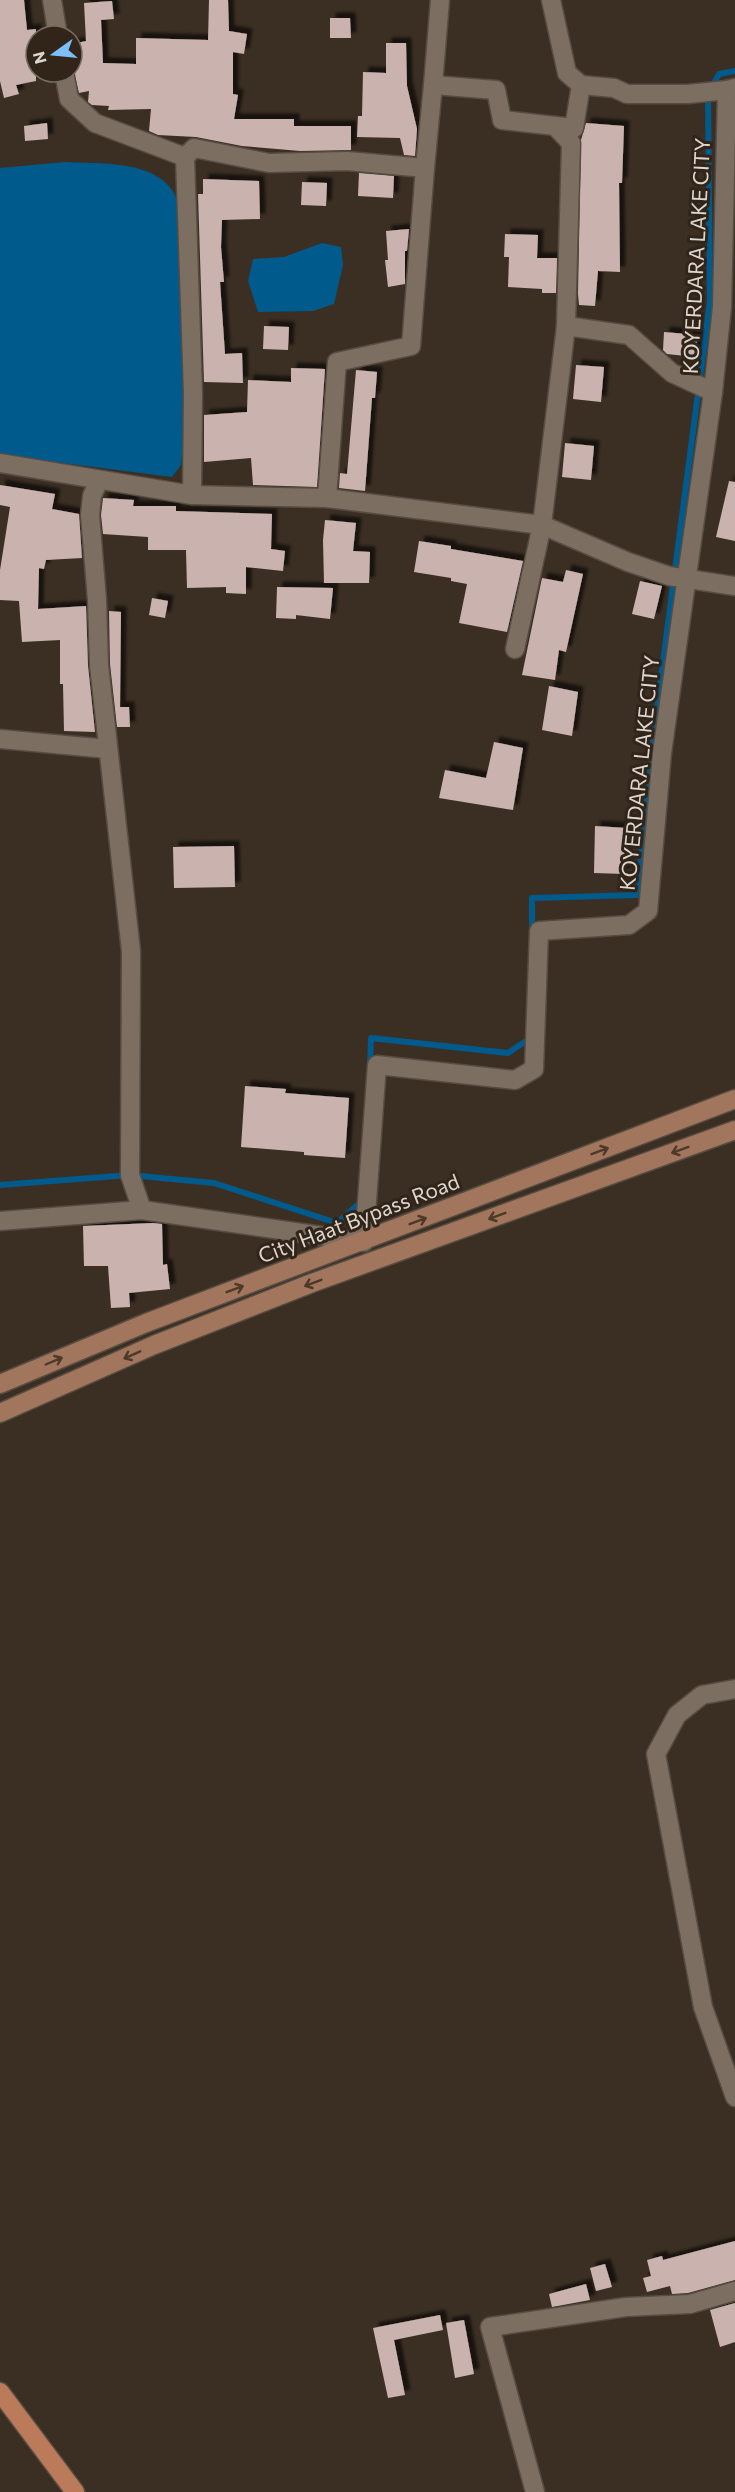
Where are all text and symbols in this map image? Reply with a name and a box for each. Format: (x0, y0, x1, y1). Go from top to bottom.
north arrow (24, 24, 84, 84)
text: N (28, 50, 50, 66)
street label: KOYERDARA LAKE CITY (677, 137, 714, 375)
street label: KOYERDARA LAKE CITY (614, 654, 663, 892)
one-way arrow (590, 1145, 609, 1156)
one-way arrow (671, 1146, 690, 1157)
street label: City Haat Bypass Road (254, 1168, 463, 1268)
one-way arrow (488, 1212, 506, 1223)
one-way arrow (408, 1215, 427, 1226)
one-way arrow (304, 1278, 323, 1289)
one-way arrow (225, 1283, 244, 1294)
one-way arrow (123, 1350, 141, 1361)
one-way arrow (44, 1355, 63, 1366)

